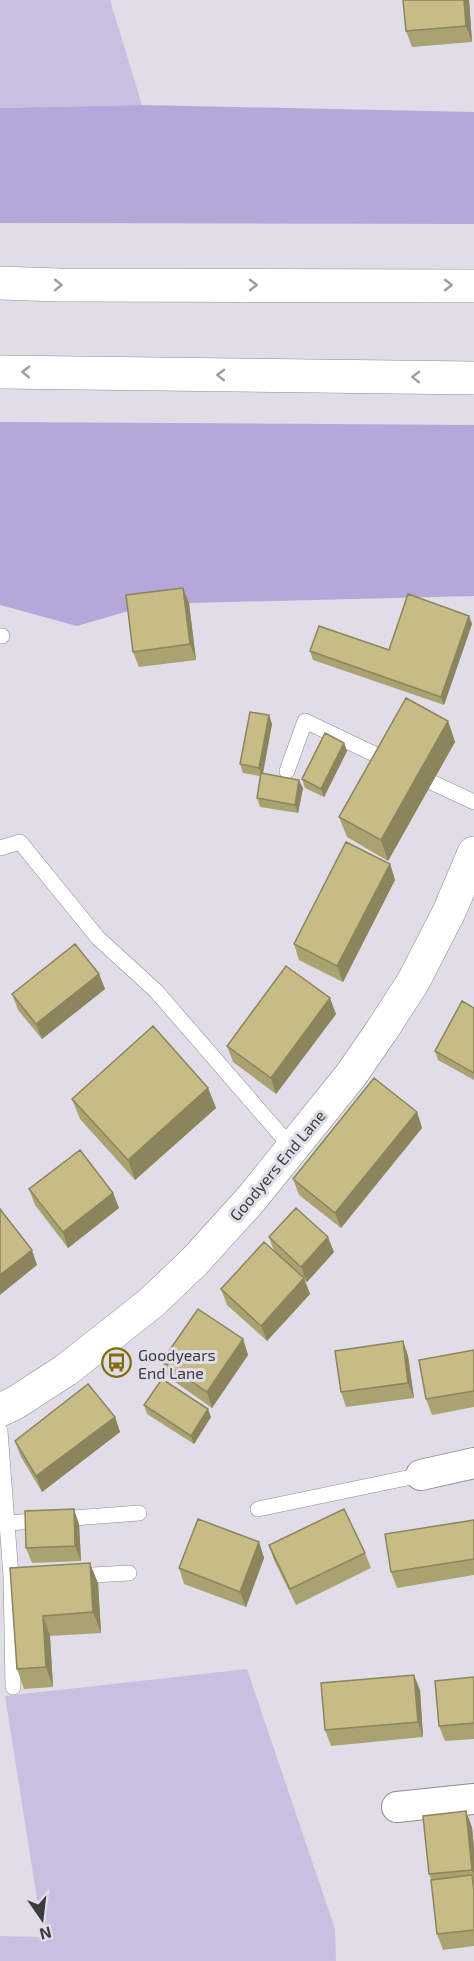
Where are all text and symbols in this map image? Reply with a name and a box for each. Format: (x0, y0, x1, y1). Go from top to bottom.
one-way arrow (54, 279, 63, 291)
one-way arrow (249, 279, 258, 291)
one-way arrow (444, 279, 453, 291)
one-way arrow (21, 366, 30, 378)
one-way arrow (216, 369, 225, 381)
one-way arrow (411, 371, 420, 383)
street label: Goodyers End Lane (225, 1106, 329, 1224)
place label: Goodyears End Lane (138, 1345, 216, 1382)
bus stop icon: Goodyears End Lane (101, 1347, 133, 1379)
north arrow (12, 1889, 72, 1949)
text: N (38, 1923, 54, 1945)

